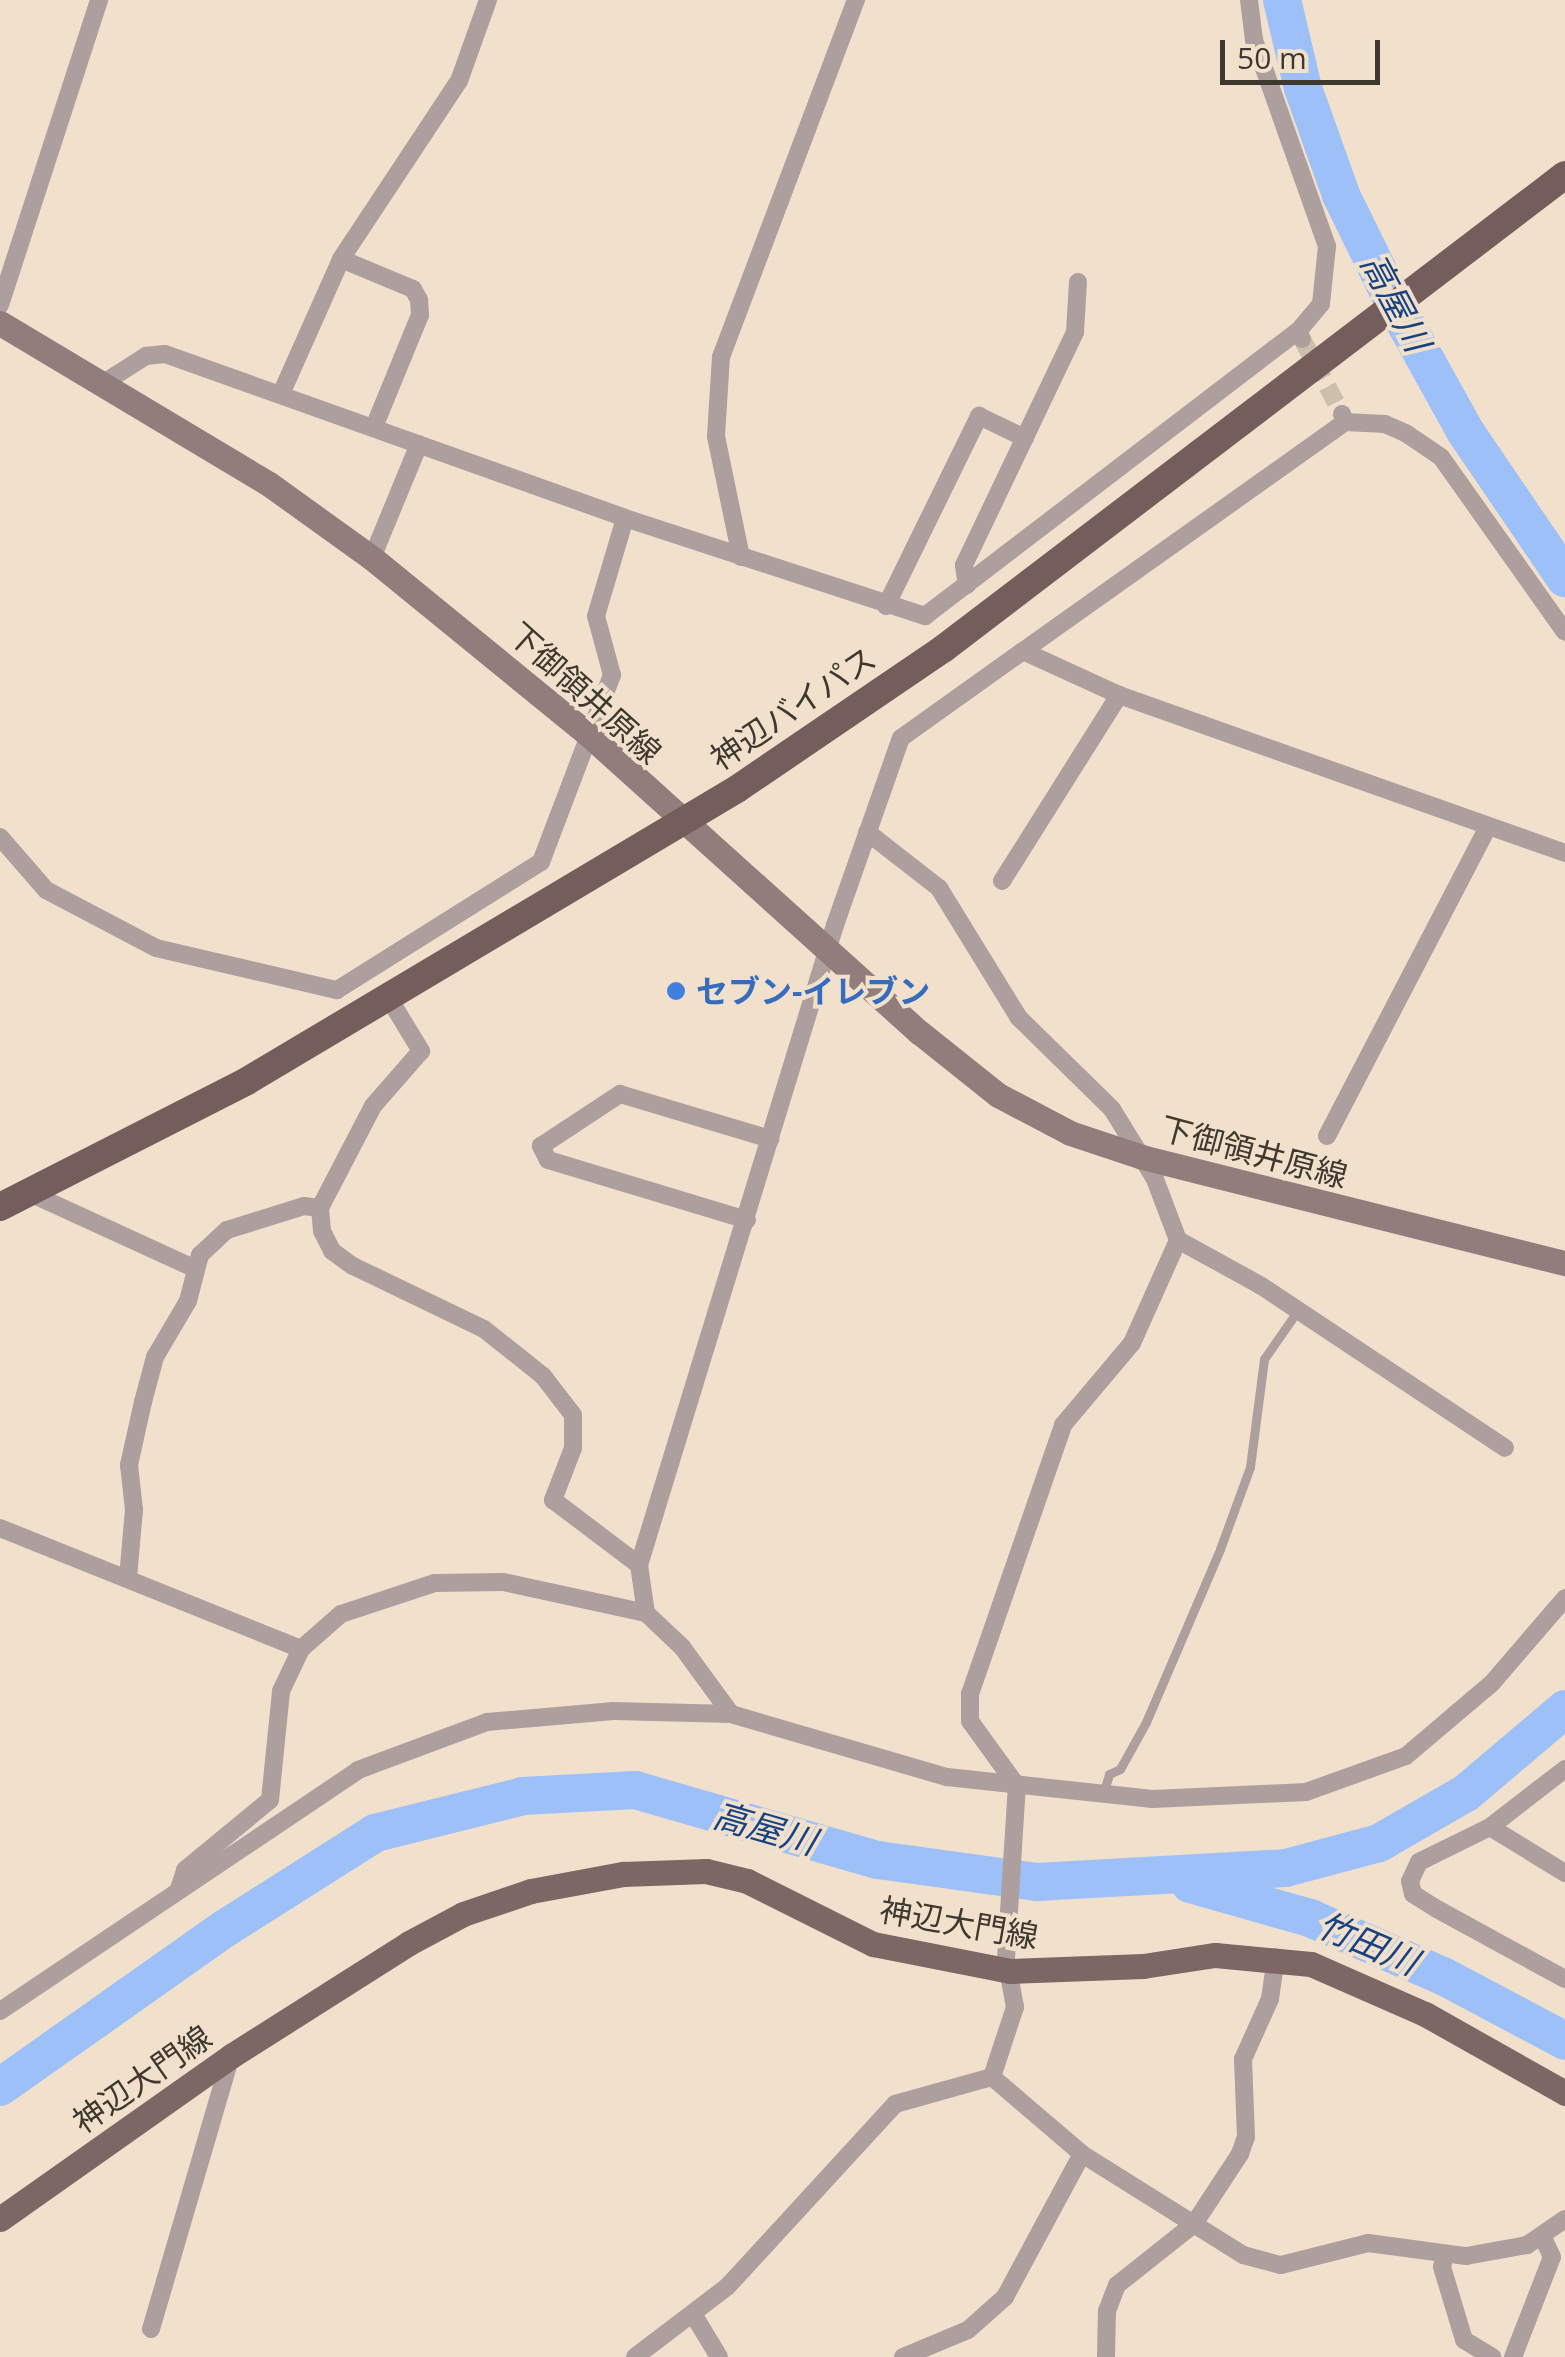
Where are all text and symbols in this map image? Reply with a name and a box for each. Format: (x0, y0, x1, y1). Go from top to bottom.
scale bar (1225, 20, 1385, 82)
text: 50 m (1237, 37, 1307, 78)
water label: 高屋川 (1353, 246, 1439, 358)
street label: 下御領井原線 (501, 614, 669, 772)
street label: 神辺バイパス (703, 638, 883, 778)
place label: セブン-イレブン (696, 972, 930, 1010)
marker: セブン-イレブン (665, 980, 687, 1002)
street label: 下御領井原線 (1156, 1109, 1352, 1195)
water label: 高屋川 (709, 1793, 821, 1863)
street label: 神辺大門線 (877, 1890, 1041, 1956)
water label: 竹田川 (1311, 1903, 1425, 1983)
street label: 神辺大門線 (65, 2017, 219, 2141)

